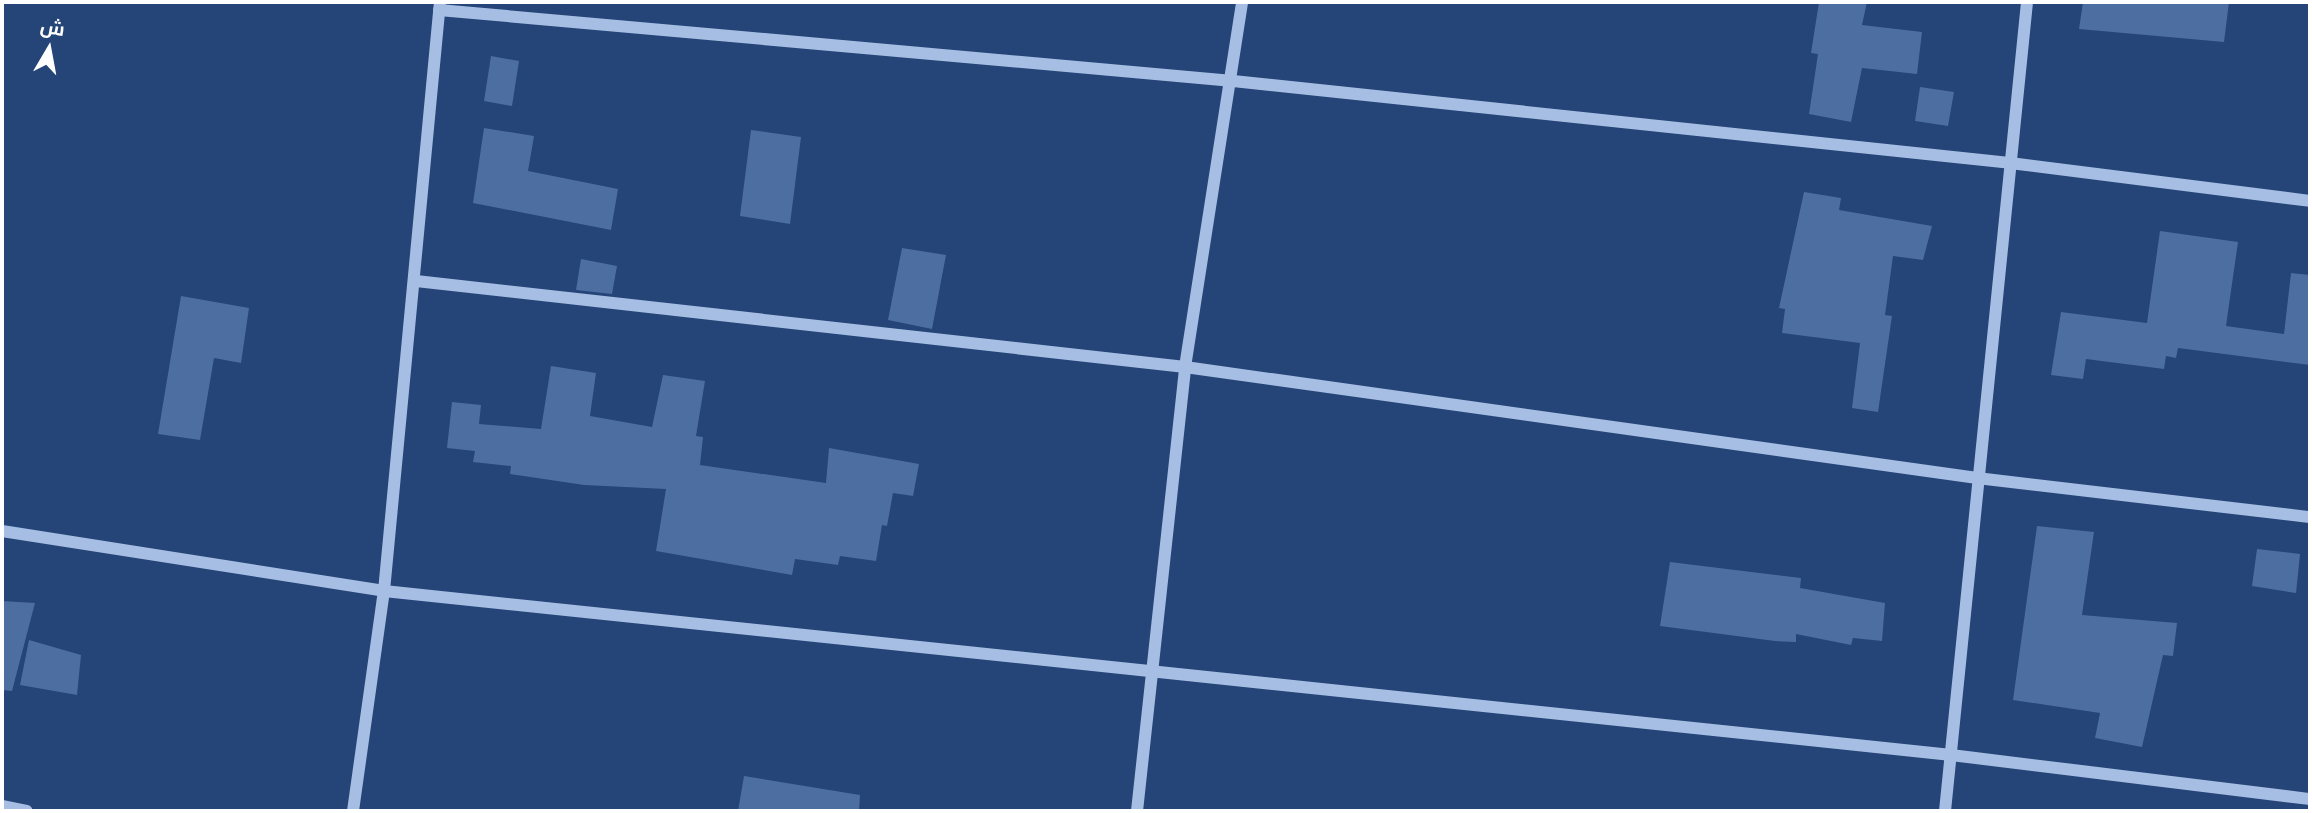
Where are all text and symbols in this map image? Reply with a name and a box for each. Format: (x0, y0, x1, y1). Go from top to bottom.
north arrow (14, 14, 84, 84)
text: ش (39, 14, 67, 41)

